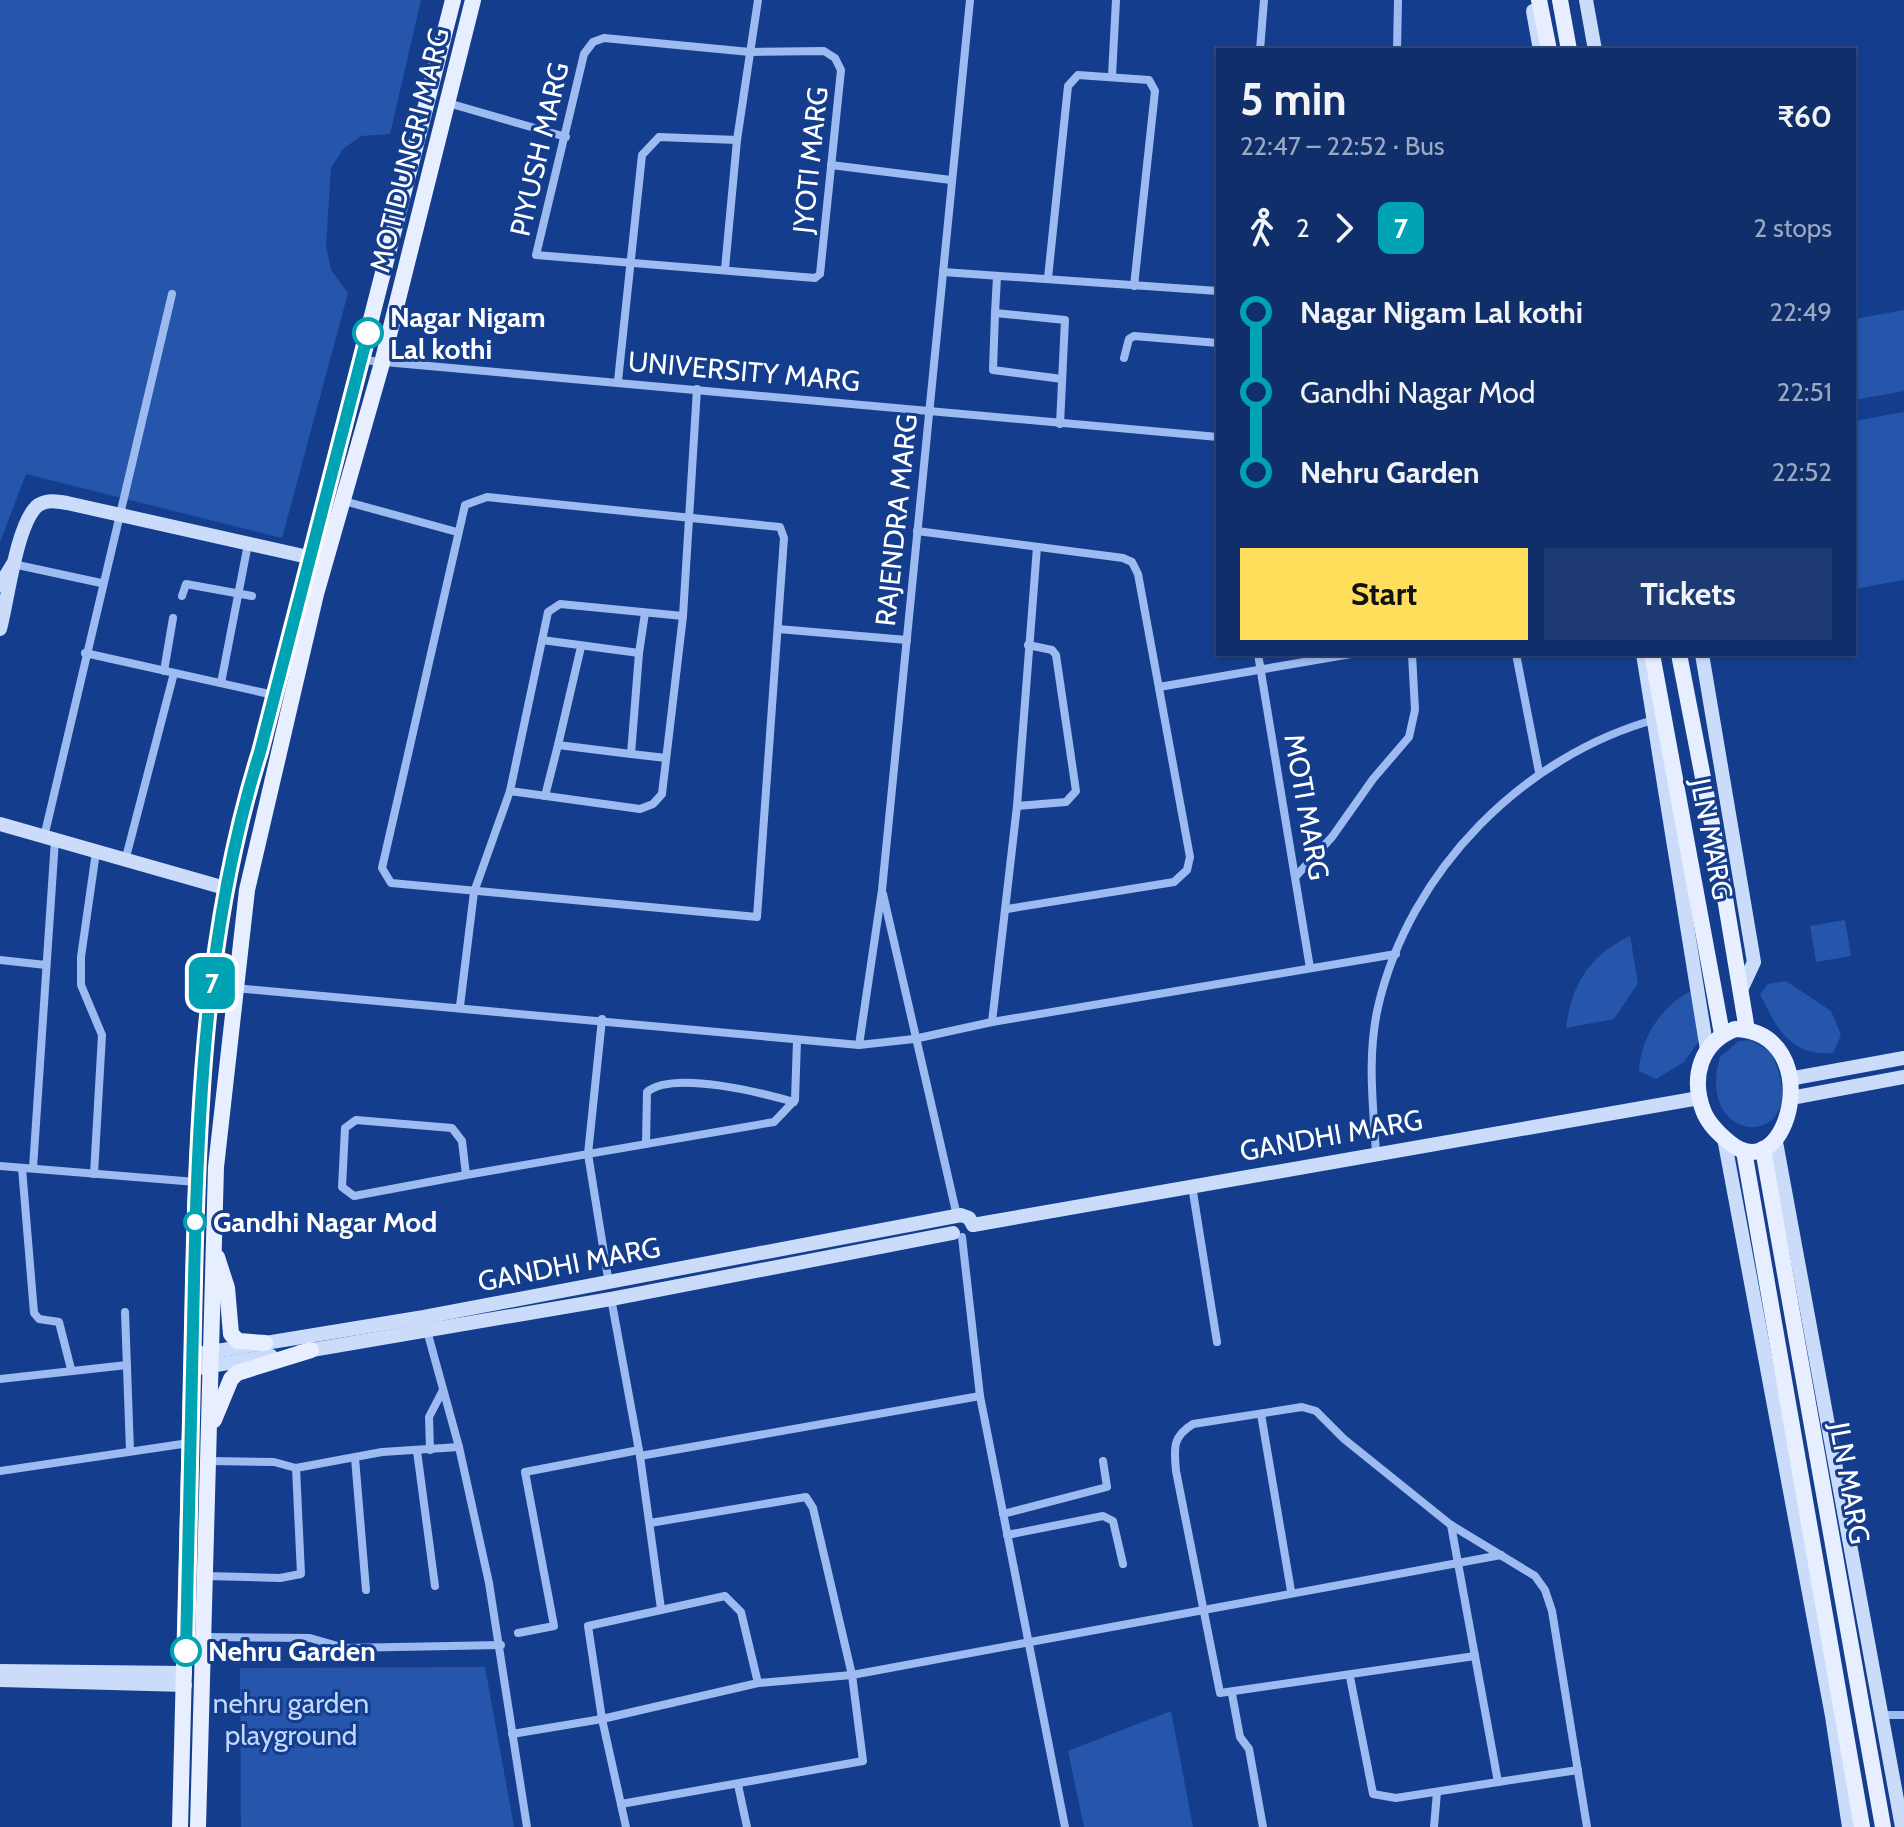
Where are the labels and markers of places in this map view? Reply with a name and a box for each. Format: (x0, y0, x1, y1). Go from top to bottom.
place label: Nagar Nigam Lal kothi (390, 300, 546, 366)
marker: Nagar Nigam Lal kothi (353, 318, 383, 348)
place label: Gandhi Nagar Mod (213, 1205, 437, 1239)
marker: Gandhi Nagar Mod (184, 1211, 206, 1233)
place label: Nehru Garden (208, 1634, 376, 1668)
marker: Nehru Garden (171, 1636, 201, 1666)

